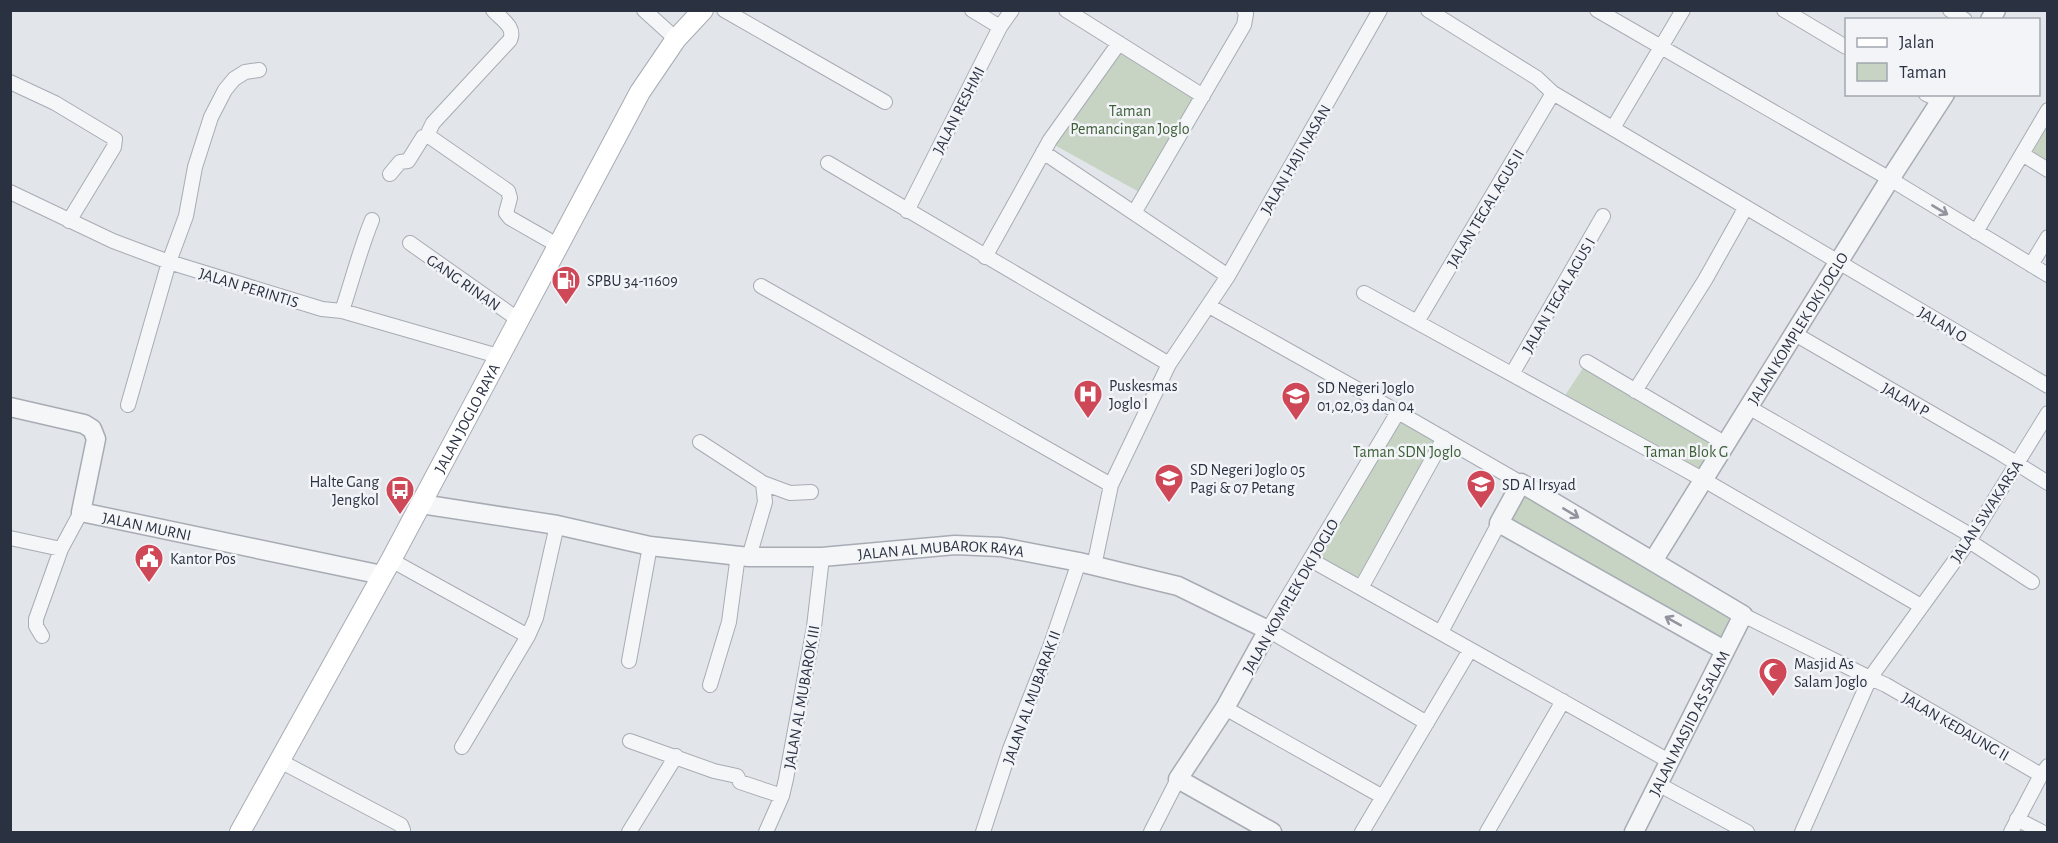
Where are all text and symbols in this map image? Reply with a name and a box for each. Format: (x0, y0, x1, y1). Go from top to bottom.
legend (1845, 18, 2040, 96)
text: Jalan (1899, 34, 1934, 52)
street label: JALAN RESHMI (930, 64, 988, 157)
text: Taman (1899, 64, 1947, 82)
street label: JALAN HAJI NASAN (1258, 102, 1334, 217)
park label: Taman Pemancingan Joglo (1070, 103, 1190, 137)
street label: JALAN TEGAL AGUS II (1444, 147, 1527, 270)
one-way arrow (1931, 204, 1948, 216)
street label: JALAN TEGAL AGUS I (1519, 235, 1598, 356)
street label: JALAN KOMPLEK DKI JOGLO (1745, 250, 1851, 408)
street label: GANG RINAN (424, 252, 503, 314)
fuel station icon: SPBU 34-11609 (550, 264, 582, 306)
street label: JALAN PERINTIS (197, 265, 300, 311)
place label: SPBU 34-11609 (587, 273, 678, 289)
street label: JALAN O (1915, 304, 1970, 346)
street label: JALAN JOGLO RAYA (432, 361, 503, 476)
hospital icon: Puskesmas Joglo I (1072, 378, 1104, 420)
place label: Puskesmas Joglo I (1109, 378, 1178, 412)
school or university icon: SD Negeri Joglo 01,02,03 dan 04 (1280, 380, 1312, 422)
place label: SD Negeri Joglo 01,02,03 dan 04 (1317, 380, 1415, 414)
street label: JALAN P (1879, 380, 1932, 420)
park label: Taman SDN Joglo (1353, 444, 1461, 460)
park label: Taman Blok G (1644, 444, 1728, 460)
street label: JALAN SWAKARSA (1948, 458, 2026, 565)
school or university icon: SD Negeri Joglo 05 Pagi & 07 Petang (1153, 462, 1185, 504)
place label: SD Negeri Joglo 05 Pagi & 07 Petang (1190, 462, 1305, 496)
school or university icon: SD Al Irsyad (1465, 468, 1497, 510)
place label: Halte Gang Jengkol (309, 474, 379, 508)
bus stop icon: Halte Gang Jengkol (384, 474, 416, 516)
place label: SD Al Irsyad (1502, 477, 1576, 494)
one-way arrow (1562, 507, 1579, 519)
street label: JALAN MURNI (101, 510, 193, 544)
street label: JALAN KOMPLEK DKI JOGLO (1240, 516, 1342, 677)
street label: JALAN AL MUBAROK RAYA (857, 538, 1025, 563)
public building icon: Kantor Pos (133, 542, 165, 584)
place label: Kantor Pos (170, 551, 236, 567)
one-way arrow (1665, 615, 1683, 626)
street label: JALAN AL MUBAROK III (781, 624, 823, 770)
street label: JALAN AL MUBARAK II (1000, 628, 1064, 766)
street label: JALAN MASJID AS SALAM (1647, 648, 1733, 799)
mosque icon: Masjid As Salam Joglo (1757, 656, 1789, 698)
place label: Masjid As Salam Joglo (1794, 656, 1867, 690)
street label: JALAN KEDAUNG II (1899, 690, 2012, 764)

